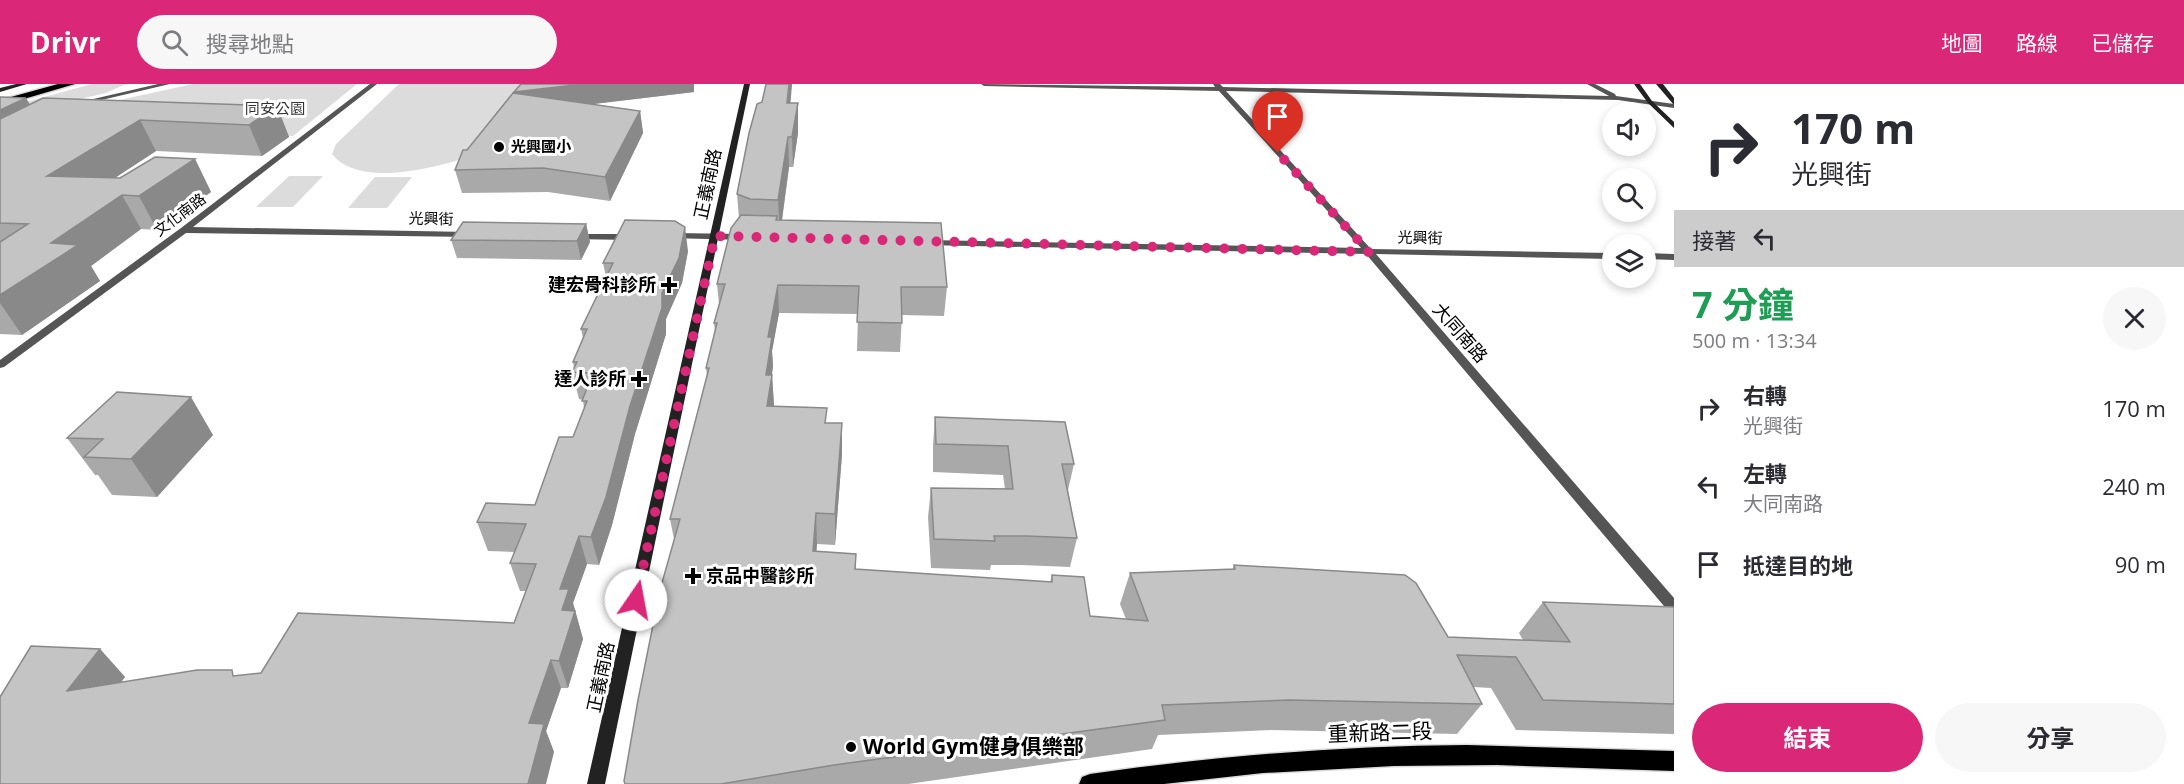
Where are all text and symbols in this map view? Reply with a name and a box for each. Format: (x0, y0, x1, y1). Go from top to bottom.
search box (137, 15, 557, 69)
text: Drivr (30, 23, 101, 61)
icon: search (158, 26, 191, 59)
text: 搜尋地點 (206, 28, 294, 58)
text: 地圖 (1941, 29, 1983, 57)
text: 路線 (2016, 29, 2058, 57)
text: 已儲存 (2091, 29, 2154, 57)
pin (1252, 91, 1303, 153)
park label: 同安公園 (245, 98, 305, 118)
text: 170 m (1791, 99, 1915, 156)
icon: arrive (1261, 100, 1294, 133)
map controls (1602, 102, 1656, 288)
button: sound (1602, 102, 1656, 156)
icon: right (1692, 108, 1770, 186)
place label: 光興國小 (511, 136, 572, 156)
marker: 光興國小 (492, 140, 506, 154)
street label: 正義南路 (688, 146, 726, 222)
text: 光興街 (1791, 155, 1872, 192)
button: search (1602, 168, 1656, 222)
street label: 文化南路 (149, 188, 209, 240)
street label: 光興街 (408, 208, 454, 228)
icon: left (1748, 222, 1781, 255)
text: 接著 (1692, 225, 1736, 255)
street label: 光興街 (1397, 227, 1443, 247)
button: layers (1602, 234, 1656, 288)
place label: 建宏骨科診所 (548, 272, 656, 296)
marker: 建宏骨科診所 (660, 276, 678, 294)
text: 7 分鐘 (1692, 280, 1794, 329)
button: close (2103, 287, 2166, 350)
street label: 大同南路 (1428, 297, 1493, 367)
text: 500 m · 13:34 (1692, 327, 1817, 354)
place label: 達人診所 (554, 366, 626, 390)
marker: 達人診所 (630, 370, 648, 388)
text: 右轉 (1743, 380, 1787, 410)
icon: right (1692, 392, 1725, 425)
text: 170 m (2102, 393, 2166, 423)
text: 光興街 (1743, 412, 1803, 439)
text: 左轉 (1743, 458, 1787, 488)
icon: left (1692, 470, 1725, 503)
text: 240 m (2102, 471, 2166, 501)
text: 大同南路 (1743, 490, 1823, 517)
icon: arrive (1692, 548, 1725, 581)
text: 90 m (2115, 549, 2166, 579)
text: 抵達目的地 (1743, 550, 1853, 580)
place label: 京品中醫診所 (706, 563, 814, 587)
marker: 京品中醫診所 (684, 567, 702, 585)
position arrow (604, 568, 668, 632)
street label: 正義南路 (581, 639, 619, 715)
button: 結束 (1692, 703, 1923, 772)
button: 分享 (1935, 703, 2166, 772)
street label: 重新路二段 (1327, 716, 1433, 748)
place label: World Gym健身俱樂部 (863, 732, 1084, 760)
marker: World Gym健身俱樂部 (844, 740, 858, 754)

